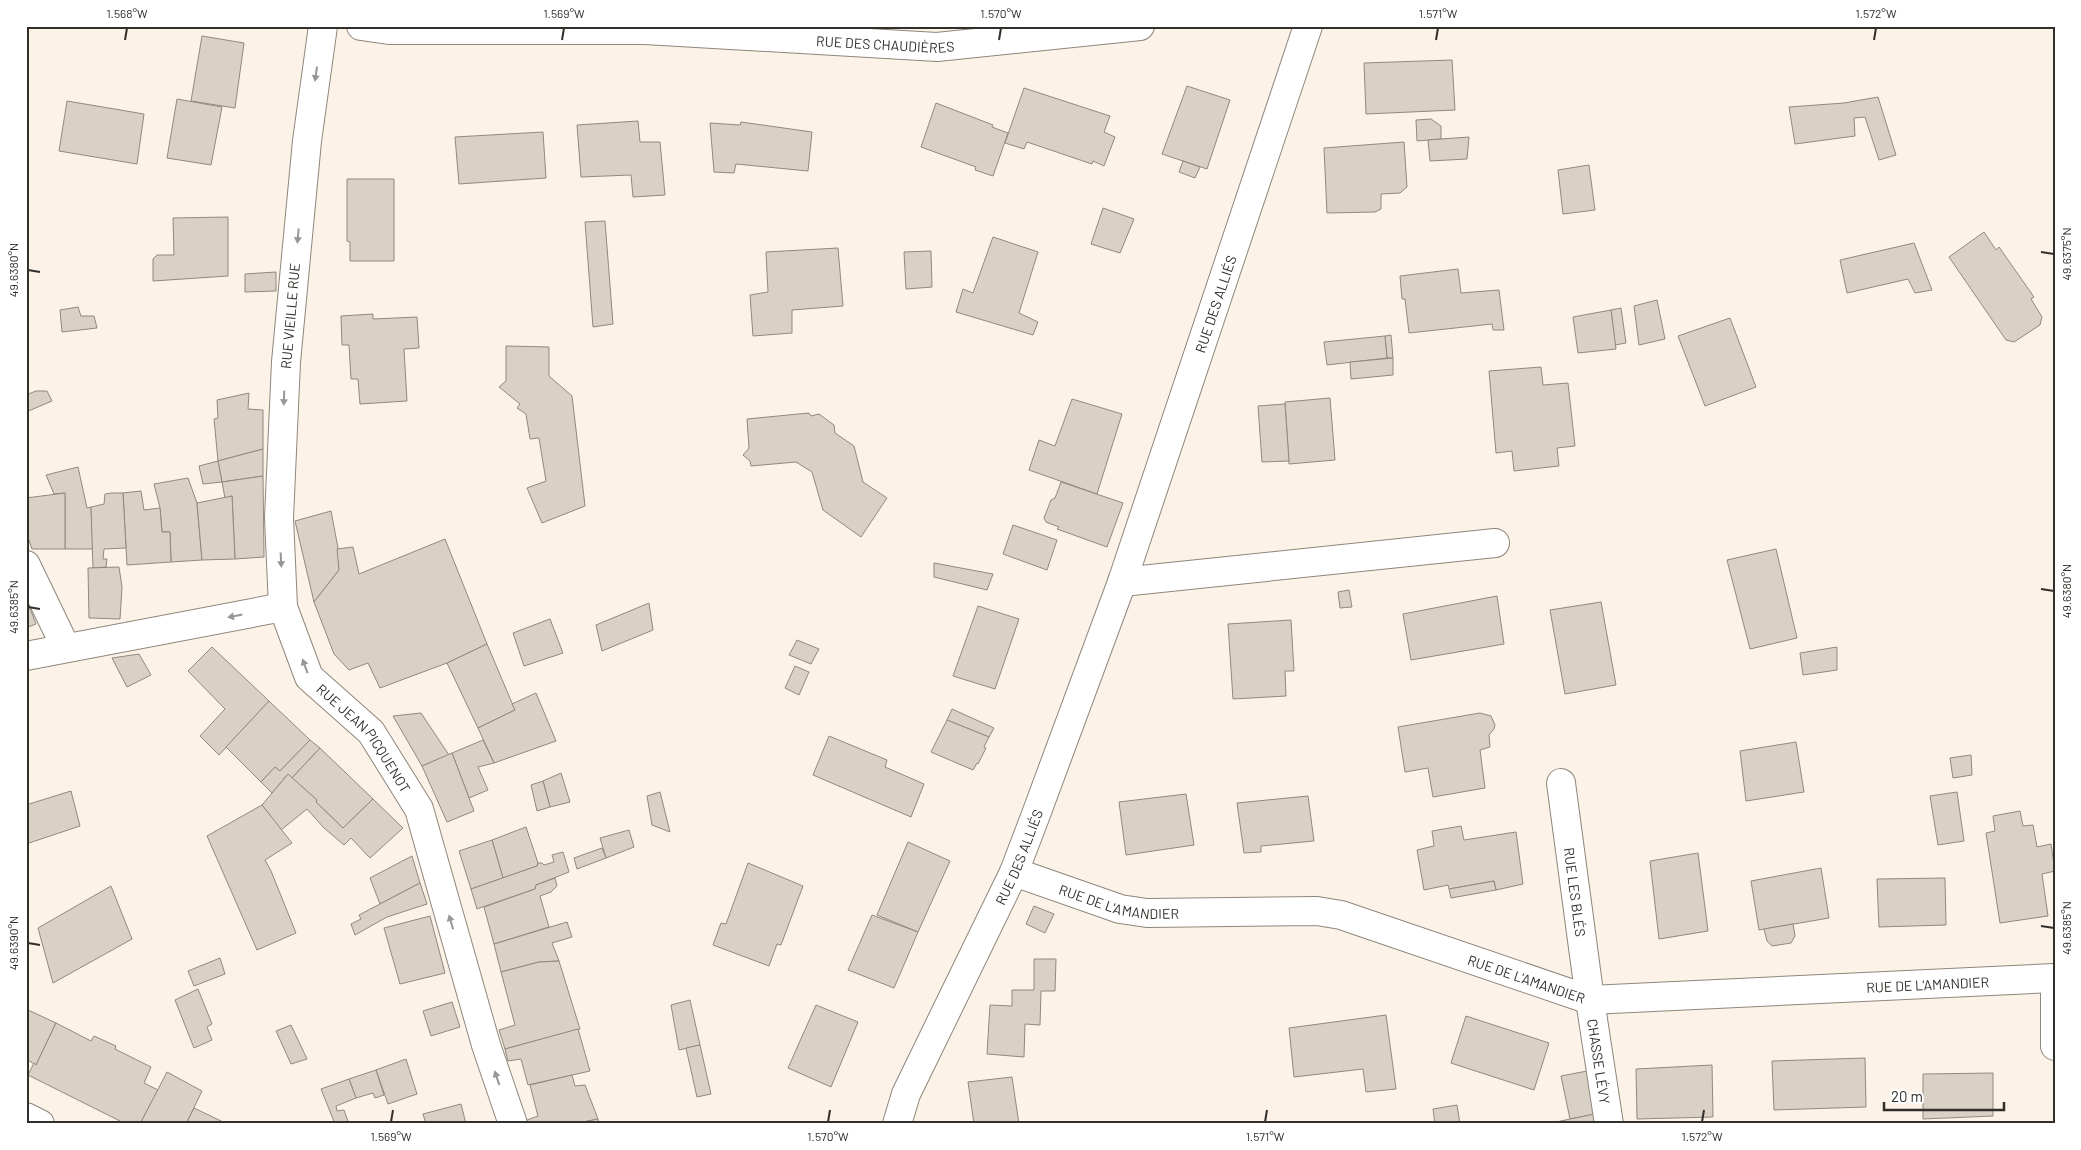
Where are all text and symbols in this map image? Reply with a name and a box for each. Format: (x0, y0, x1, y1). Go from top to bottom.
text: 1.568°W (106, 6, 148, 20)
text: 1.569°W (543, 6, 585, 20)
text: 1.570°W (980, 6, 1022, 20)
text: 1.571°W (1419, 6, 1458, 20)
text: 1.572°W (1856, 6, 1897, 20)
street label: RUE DES CHAUDIÈRES (816, 31, 955, 56)
one-way arrow (312, 67, 320, 83)
text: 49.6375°N (2059, 227, 2073, 281)
one-way arrow (293, 228, 301, 244)
text: 49.6380°N (6, 243, 20, 297)
street label: RUE DES ALLIÉS (1191, 253, 1239, 355)
street label: RUE VIEILLE RUE (277, 262, 303, 370)
one-way arrow (280, 390, 288, 406)
one-way arrow (278, 552, 286, 568)
text: 49.6380°N (2059, 564, 2073, 618)
text: 49.6385°N (6, 580, 20, 634)
one-way arrow (227, 613, 243, 621)
one-way arrow (301, 658, 309, 673)
street label: RUE JEAN PICQUENOT (314, 680, 415, 795)
street label: RUE DES ALLIÉS (991, 807, 1046, 907)
street label: RUE LES BLÉS (1561, 846, 1590, 938)
street label: RUE DE L'AMANDIER (1057, 880, 1179, 922)
text: 49.6385°N (2059, 901, 2073, 955)
one-way arrow (446, 914, 454, 929)
text: 49.6390°N (6, 916, 20, 970)
street label: RUE DE L'AMANDIER (1466, 950, 1588, 1006)
street label: RUE DE L'AMANDIER (1866, 973, 1989, 995)
street label: CHASSE LÉVY (1584, 1018, 1614, 1105)
one-way arrow (493, 1070, 501, 1085)
scale bar (1884, 1080, 2004, 1112)
text: 20 m (1891, 1087, 1923, 1105)
text: 1.569°W (370, 1129, 412, 1143)
text: 1.570°W (807, 1129, 849, 1143)
text: 1.571°W (1246, 1129, 1285, 1143)
text: 1.572°W (1682, 1129, 1723, 1143)

